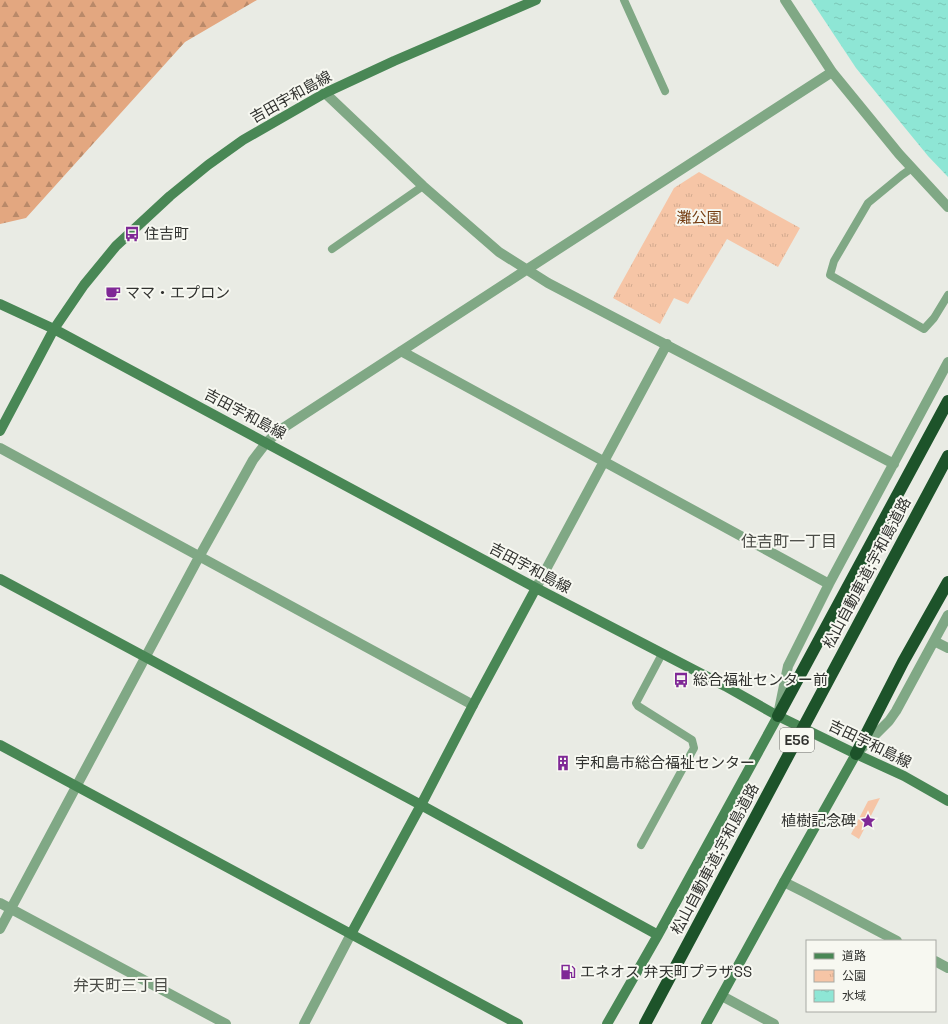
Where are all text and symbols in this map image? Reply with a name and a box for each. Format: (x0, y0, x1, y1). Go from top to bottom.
street label: 吉田宇和島線 (247, 66, 335, 127)
park label: 灘公園 (676, 208, 722, 227)
place label: 住吉町 (144, 224, 189, 243)
bus stop icon: 住吉町 (123, 225, 141, 243)
place label: ママ・エプロン (125, 283, 230, 302)
cafe icon: ママ・エプロン (104, 284, 122, 302)
street label: 吉田宇和島線 (201, 384, 289, 443)
street label: 松山自動車道;宇和島道路 (819, 494, 915, 652)
district label: 住吉町一丁目 (741, 531, 837, 552)
street label: 吉田宇和島線 (486, 538, 574, 597)
place label: 総合福祉センター前 (693, 670, 828, 689)
bus stop icon: 総合福祉センター前 (672, 671, 690, 689)
street label: 吉田宇和島線 (826, 715, 915, 772)
road number: E56 (780, 728, 814, 752)
place label: 宇和島市総合福祉センター (575, 753, 755, 772)
building icon: 宇和島市総合福祉センター (554, 754, 572, 772)
street label: 松山自動車道;宇和島道路 (667, 780, 763, 938)
place label: 植樹記念碑 (781, 811, 856, 830)
place icon: 植樹記念碑 (859, 812, 877, 830)
legend (806, 940, 936, 1012)
text: 道路 (842, 948, 866, 964)
place label: エネオス 弁天町プラザSS (580, 962, 752, 981)
fuel station icon: エネオス 弁天町プラザSS (559, 963, 577, 981)
text: 公園 (842, 968, 866, 984)
district label: 弁天町三丁目 (73, 975, 169, 996)
text: 水域 (842, 988, 866, 1004)

